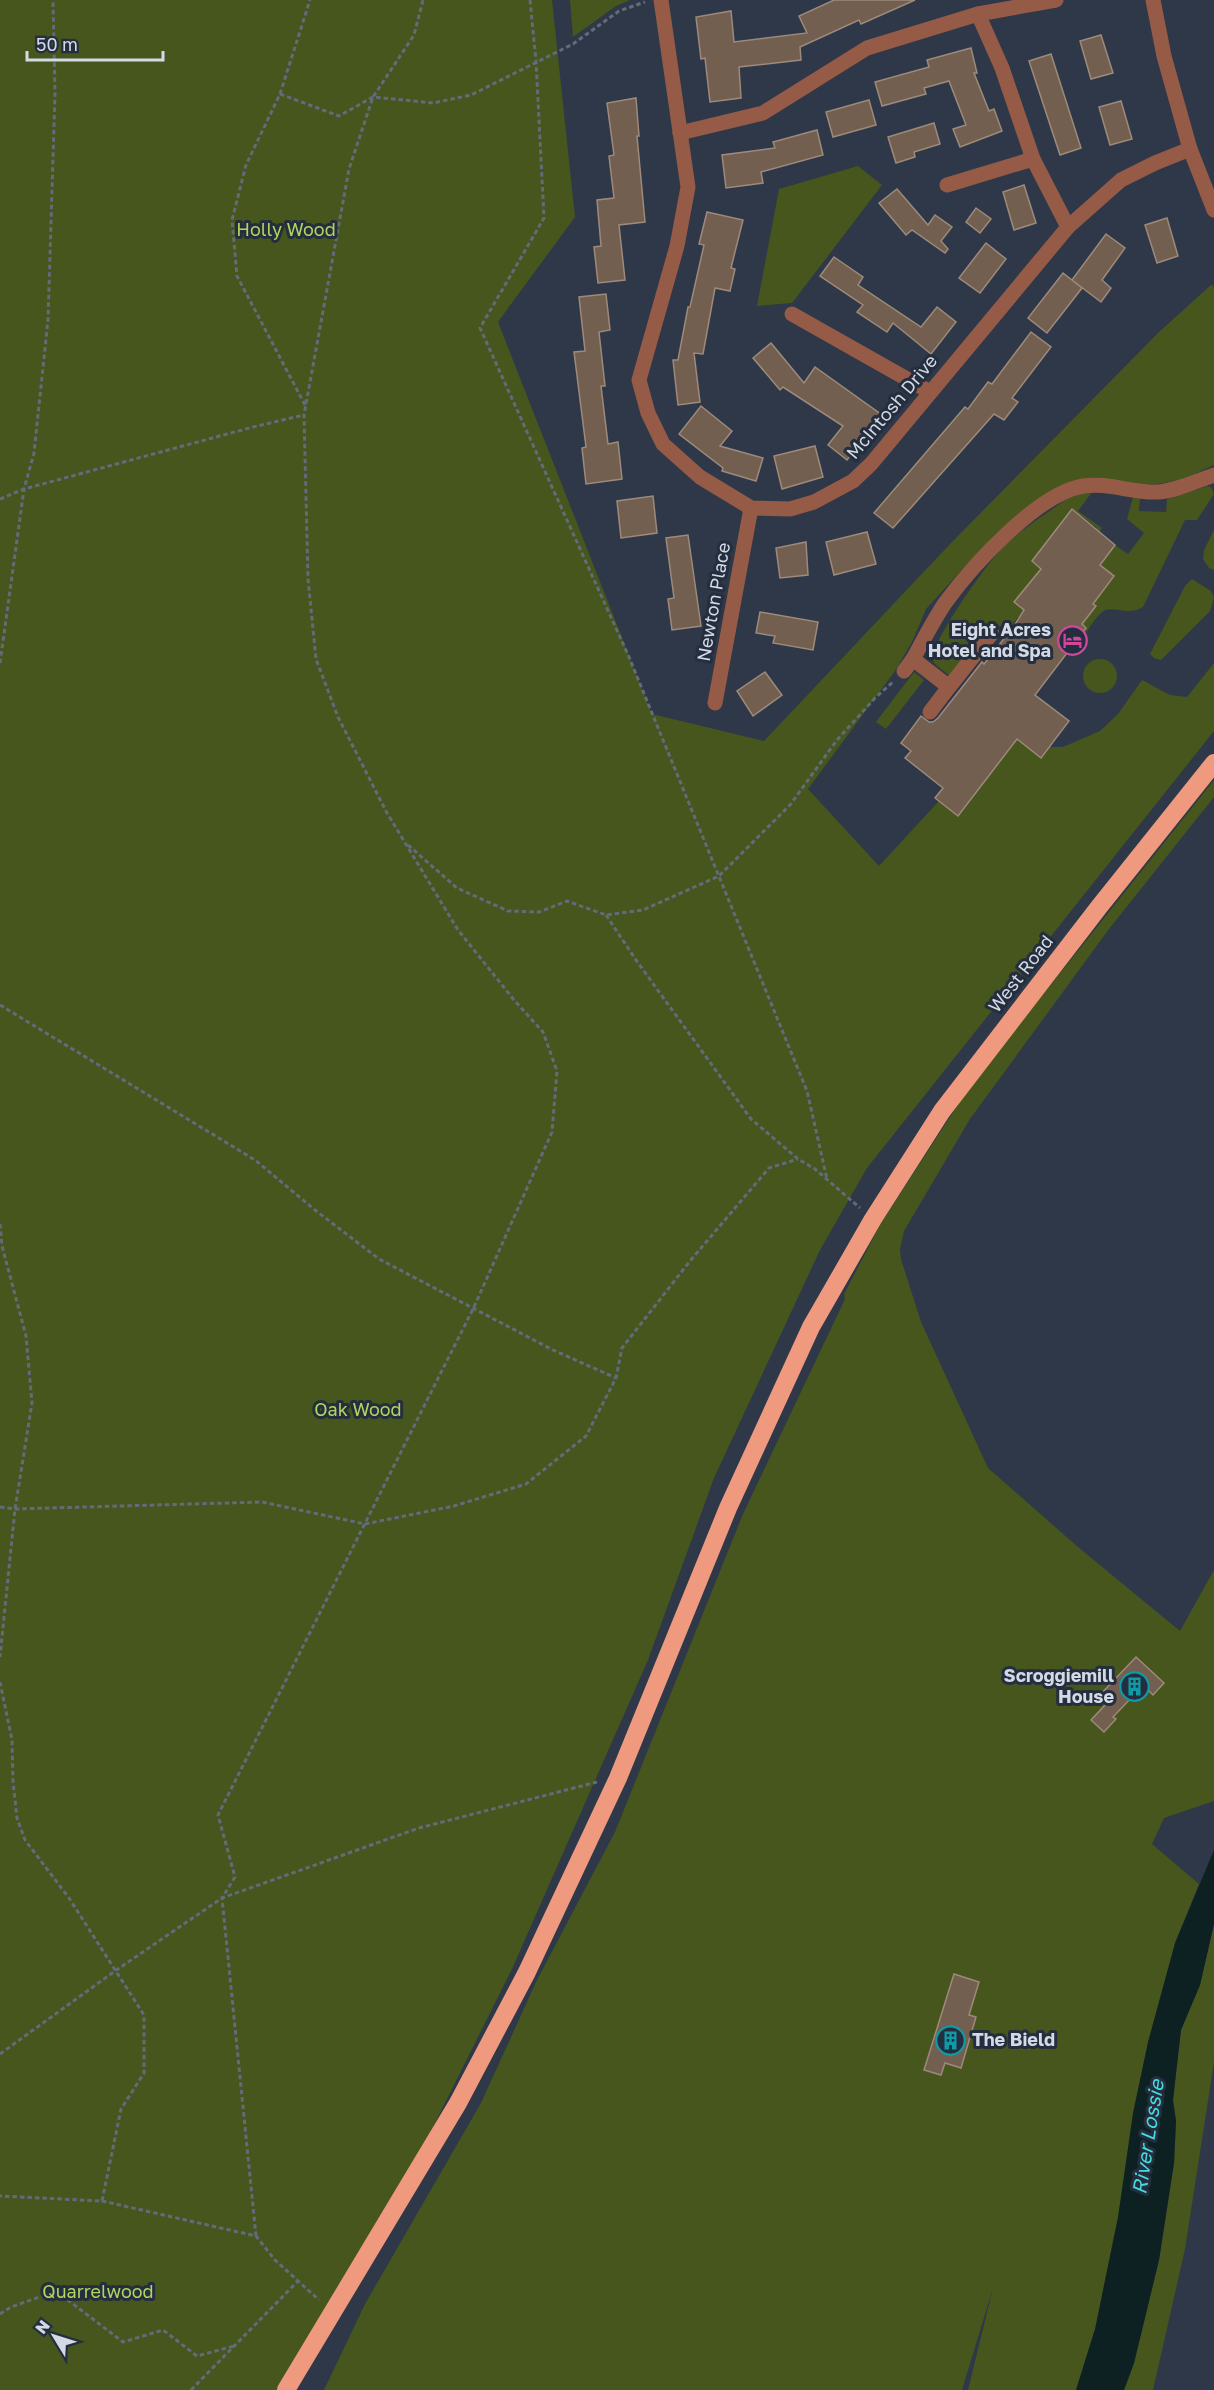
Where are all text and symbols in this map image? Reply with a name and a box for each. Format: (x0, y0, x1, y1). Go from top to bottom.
scale bar (27, 24, 164, 62)
text: 50 m (36, 33, 78, 55)
park label: Holly Wood (236, 218, 336, 240)
street label: McIntosh Drive (841, 350, 941, 463)
street label: Newton Place (692, 541, 734, 663)
place label: Eight Acres Hotel and Spa (928, 618, 1051, 661)
hotel icon: Eight Acres Hotel and Spa (1056, 624, 1088, 656)
street label: West Road (983, 930, 1057, 1017)
park label: Oak Wood (314, 1398, 402, 1420)
place label: Scroggiemill House (1004, 1664, 1114, 1707)
building icon: Scroggiemill House (1119, 1670, 1151, 1702)
building icon: The Bield (935, 2024, 967, 2056)
place label: The Bield (972, 2028, 1055, 2050)
water label: River Lossie (1126, 2077, 1168, 2196)
park label: Quarrelwood (42, 2280, 154, 2302)
north arrow (24, 2306, 84, 2366)
text: N (31, 2316, 54, 2338)

